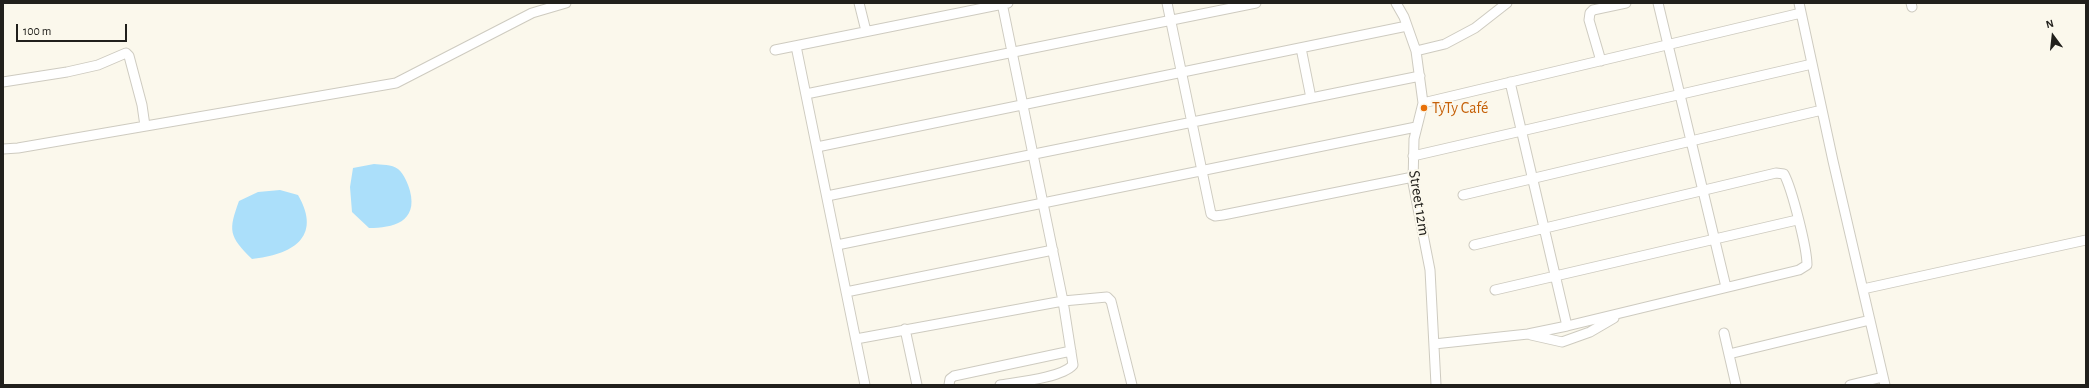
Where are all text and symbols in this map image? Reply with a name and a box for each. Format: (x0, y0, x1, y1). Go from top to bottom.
scale bar (18, 16, 129, 42)
north arrow (2033, 16, 2073, 56)
text: N (2045, 18, 2055, 30)
text: 100 m (23, 25, 51, 37)
place label: TyTy Café (1432, 98, 1488, 118)
marker: TyTy Café (1419, 103, 1429, 113)
street label: Street 12m (1404, 169, 1434, 237)

